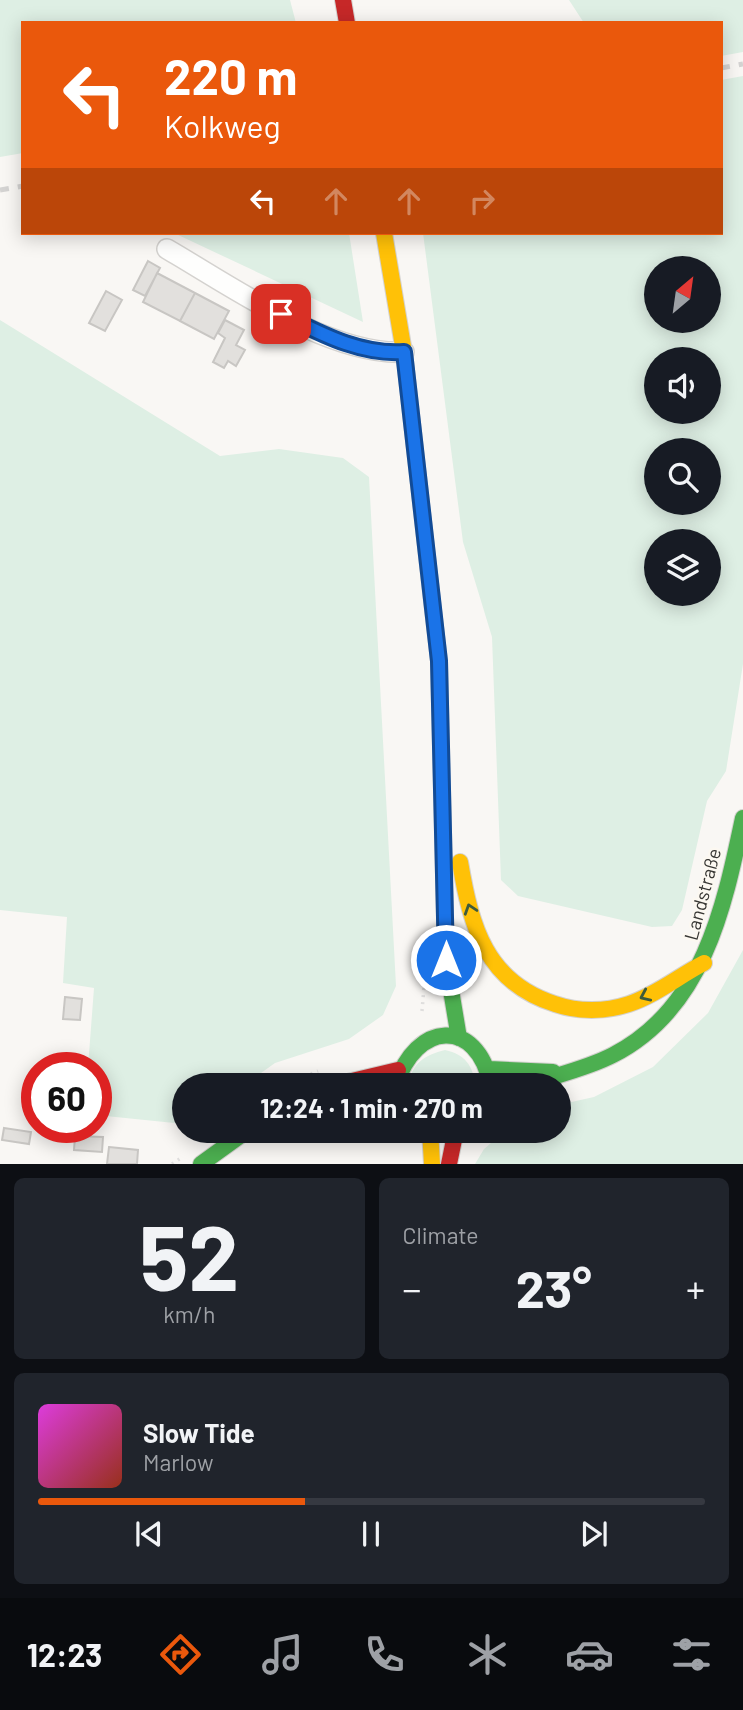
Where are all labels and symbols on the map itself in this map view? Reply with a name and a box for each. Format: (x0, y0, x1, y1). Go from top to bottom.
north arrow (644, 256, 721, 332)
pin (251, 284, 311, 344)
street label: Landstraße (679, 845, 725, 943)
one-way arrow (464, 903, 478, 916)
position arrow (409, 923, 483, 997)
one-way arrow (640, 988, 652, 1002)
speed limit sign: 60 (21, 1052, 112, 1143)

